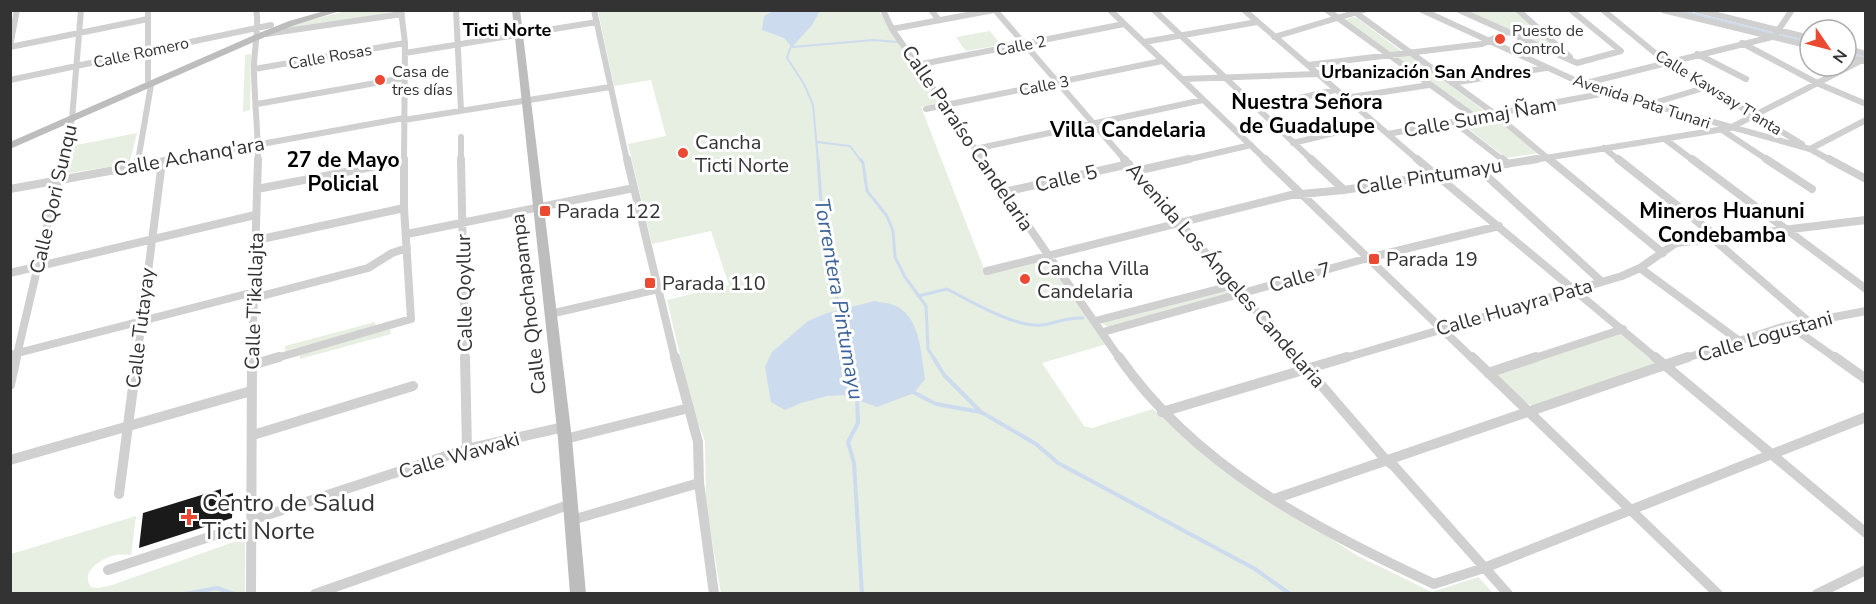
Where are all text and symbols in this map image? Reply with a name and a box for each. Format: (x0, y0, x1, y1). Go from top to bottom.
district label: Ticti Norte (463, 18, 552, 42)
north arrow (1798, 18, 1858, 78)
place label: Puesto de Control (1512, 20, 1584, 60)
street label: Calle 2 (994, 30, 1048, 62)
street label: Calle Romero (91, 32, 191, 74)
marker: Puesto de Control (1493, 32, 1507, 46)
street label: Calle Rosas (287, 39, 374, 75)
street label: Calle Paraíso Candelaria (895, 40, 1040, 236)
street label: Calle Kawsay T'anta (1651, 45, 1786, 141)
text: N (1827, 45, 1852, 67)
district label: Urbanización San Andres (1321, 60, 1531, 84)
place label: Casa de tres días (392, 61, 453, 101)
street label: Avenida Pata Tunari (1570, 69, 1713, 135)
street label: Calle 3 (1017, 70, 1071, 102)
marker: Casa de tres días (373, 73, 387, 87)
district label: Nuestra Señora de Guadalupe (1231, 88, 1383, 140)
street label: Calle Sumaj Ñam (1401, 91, 1559, 144)
district label: Villa Candelaria (1049, 116, 1206, 144)
street label: Calle Qori Sunqu (23, 122, 84, 276)
place label: Cancha Ticti Norte (695, 129, 789, 179)
street label: Calle Achanq'ara (112, 130, 267, 183)
district label: 27 de Mayo Policial (286, 146, 400, 198)
marker: Cancha Ticti Norte (676, 146, 690, 160)
street label: Calle Pintumayu (1354, 152, 1504, 201)
street label: Avenida Los Ángeles Candelaria (1120, 157, 1331, 394)
street label: Calle 5 (1032, 158, 1100, 199)
water label: Torrentera Pintumayu (808, 196, 870, 402)
district label: Mineros Huanuni Condebamba (1639, 197, 1805, 249)
place label: Parada 122 (557, 198, 661, 225)
marker: Parada 122 (538, 204, 552, 218)
street label: Calle Qhochapampa (504, 212, 553, 396)
street label: Calle T'ikallajta (239, 232, 270, 370)
street label: Calle Qoyllur (450, 234, 479, 352)
place label: Parada 19 (1386, 246, 1478, 273)
marker: Parada 19 (1367, 252, 1381, 266)
place label: Cancha Villa Candelaria (1037, 255, 1149, 305)
street label: Calle 7 (1266, 256, 1334, 299)
street label: Calle Tutayay (120, 265, 161, 390)
place label: Parada 110 (662, 270, 766, 297)
marker: Cancha Villa Candelaria (1018, 272, 1032, 286)
street label: Calle Huayra Pata (1433, 272, 1596, 343)
marker: Parada 110 (643, 276, 657, 290)
street label: Calle Logustani (1695, 304, 1836, 369)
street label: Calle Wawaki (396, 425, 523, 486)
place label: Centro de Salud Ticti Norte (202, 487, 375, 547)
marker: Centro de Salud Ticti Norte (180, 508, 198, 526)

